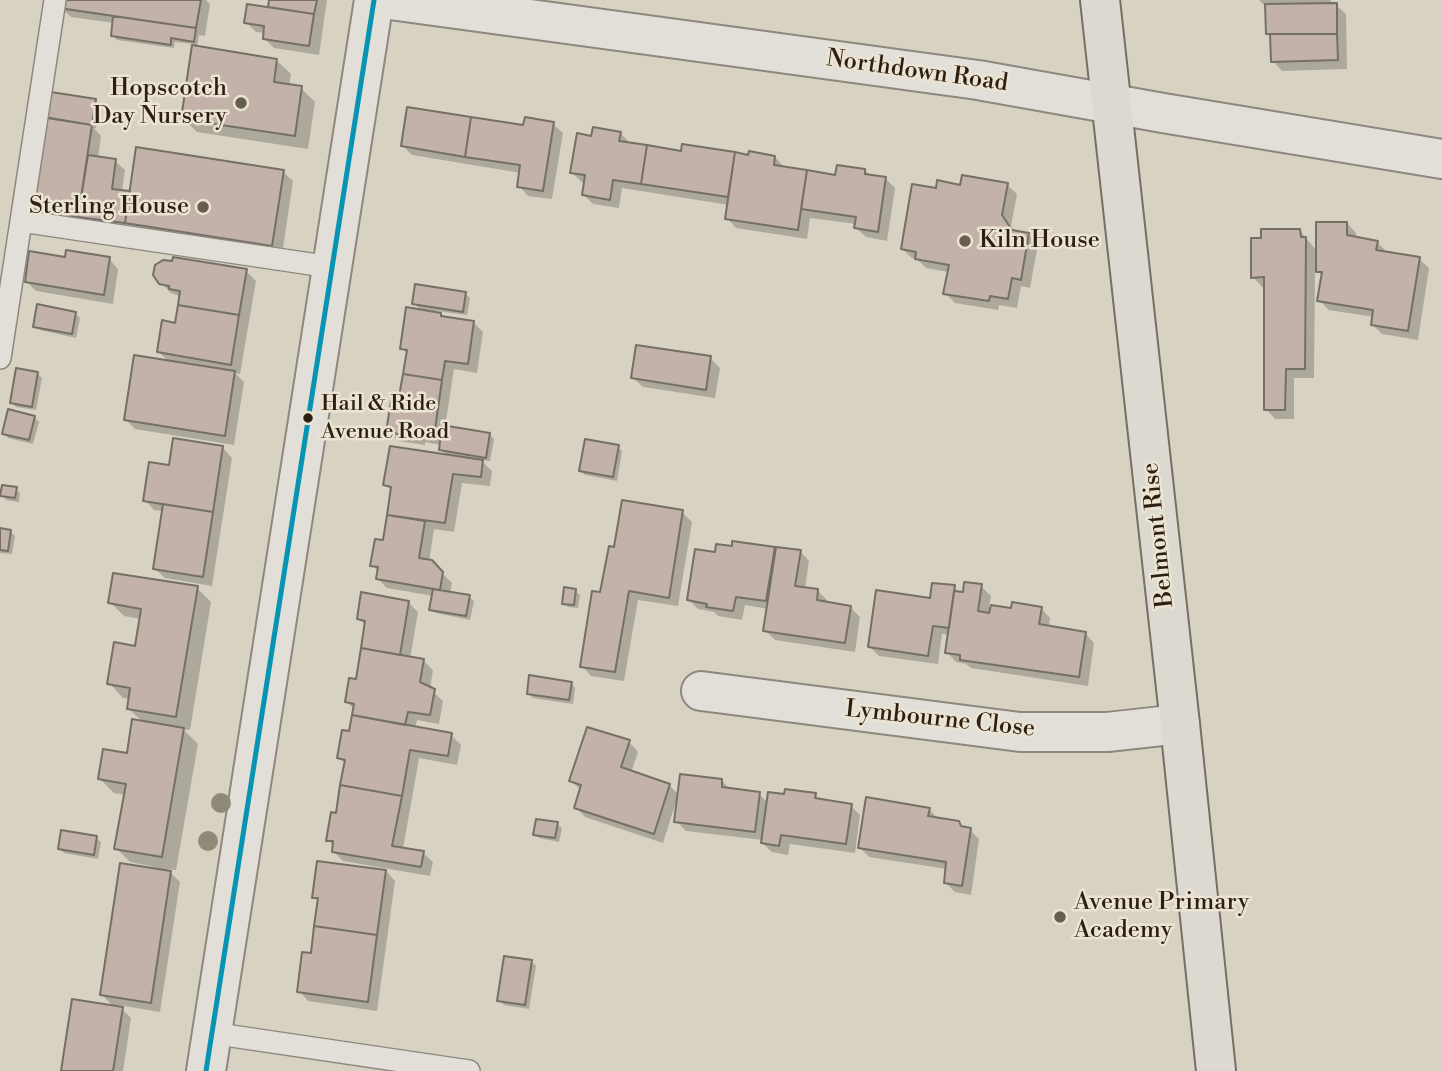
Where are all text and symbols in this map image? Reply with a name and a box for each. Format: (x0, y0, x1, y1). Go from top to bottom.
street label: Northdown Road (824, 45, 1010, 99)
place label: Hopscotch Day Nursery (93, 75, 227, 131)
marker: Hopscotch Day Nursery (233, 95, 249, 111)
place label: Sterling House (29, 193, 189, 221)
marker: Sterling House (195, 199, 211, 215)
place label: Kiln House (979, 227, 1100, 255)
marker: Kiln House (957, 233, 973, 249)
place label: Hail & Ride Avenue Road (321, 392, 449, 444)
marker: Hail & Ride Avenue Road (301, 411, 315, 425)
street label: Belmont Rise (1137, 461, 1181, 609)
street label: Lymbourne Close (844, 696, 1036, 744)
place label: Avenue Primary Academy (1074, 889, 1249, 945)
marker: Avenue Primary Academy (1052, 909, 1068, 925)

